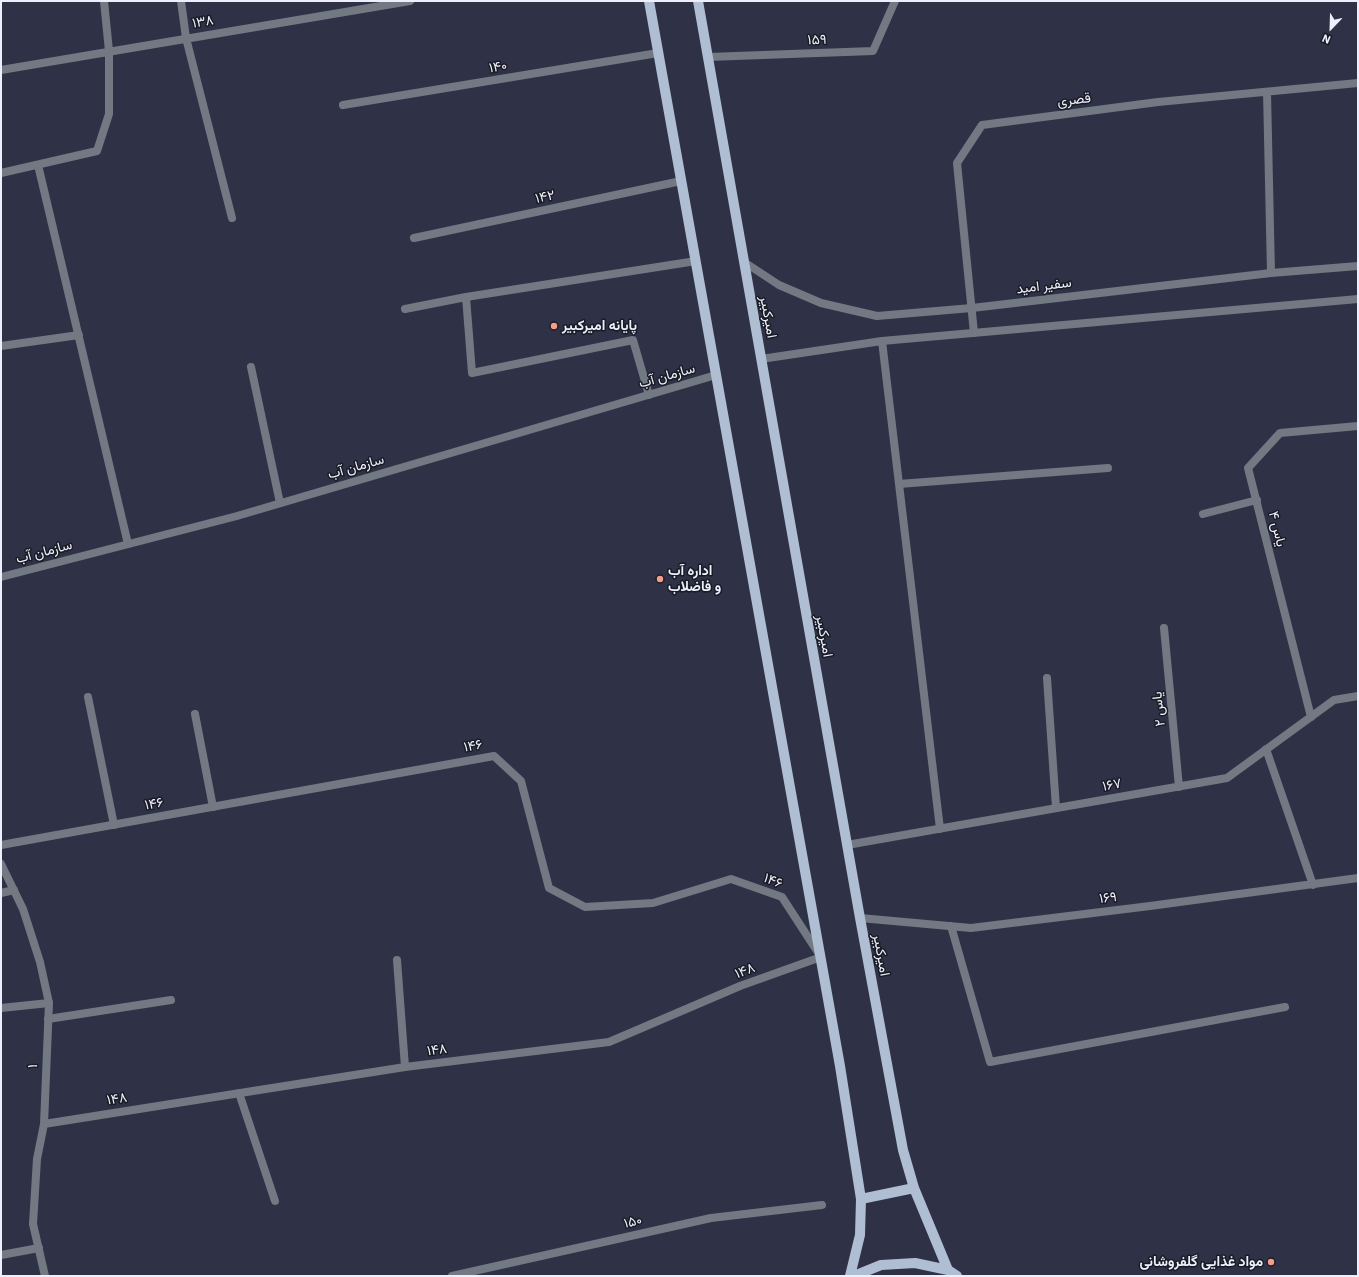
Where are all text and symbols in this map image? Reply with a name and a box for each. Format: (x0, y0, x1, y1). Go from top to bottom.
north arrow (1311, 8, 1351, 48)
street label: ۱۳۸ (191, 12, 215, 32)
street label: ۱۵۹ (807, 31, 827, 49)
text: N (1320, 31, 1333, 47)
street label: ۱۴۰ (488, 57, 508, 77)
street label: قصری (1056, 90, 1092, 110)
street label: ۱۴۲ (534, 187, 556, 207)
street label: سفیر امید (1015, 274, 1073, 298)
street label: امیرکبیر (756, 295, 780, 339)
place label: پایانه امیرکبیر (562, 318, 637, 334)
marker: پایانه امیرکبیر (549, 321, 559, 331)
street label: سازمان آب (637, 360, 697, 392)
street label: سازمان آب (326, 451, 386, 483)
street label: یاس ۴ (1265, 510, 1289, 548)
street label: سازمان آب (14, 536, 74, 568)
place label: اداره آب و فاضلاب (668, 563, 721, 596)
marker: اداره آب و فاضلاب (655, 574, 665, 584)
street label: امیرکبیر (812, 614, 836, 658)
street label: یاس ۲ (1149, 691, 1169, 727)
street label: ۱۴۶ (462, 736, 484, 756)
street label: ۱۶۷ (1101, 775, 1123, 795)
street label: ۱۴۶ (143, 794, 165, 814)
street label: ۱۴۶ (761, 870, 785, 892)
street label: ۱۶۹ (1098, 889, 1118, 907)
street label: امیرکبیر (869, 933, 893, 977)
street label: ۱۴۸ (733, 960, 757, 982)
street label: ۱۴۸ (426, 1040, 448, 1060)
street label: ۱ (25, 1064, 41, 1068)
street label: ۱۴۸ (106, 1089, 128, 1109)
street label: ۱۵۰ (622, 1212, 644, 1232)
place label: مواد غذایی گلفروشانی (1140, 1254, 1263, 1270)
marker: مواد غذایی گلفروشانی (1266, 1257, 1276, 1267)

